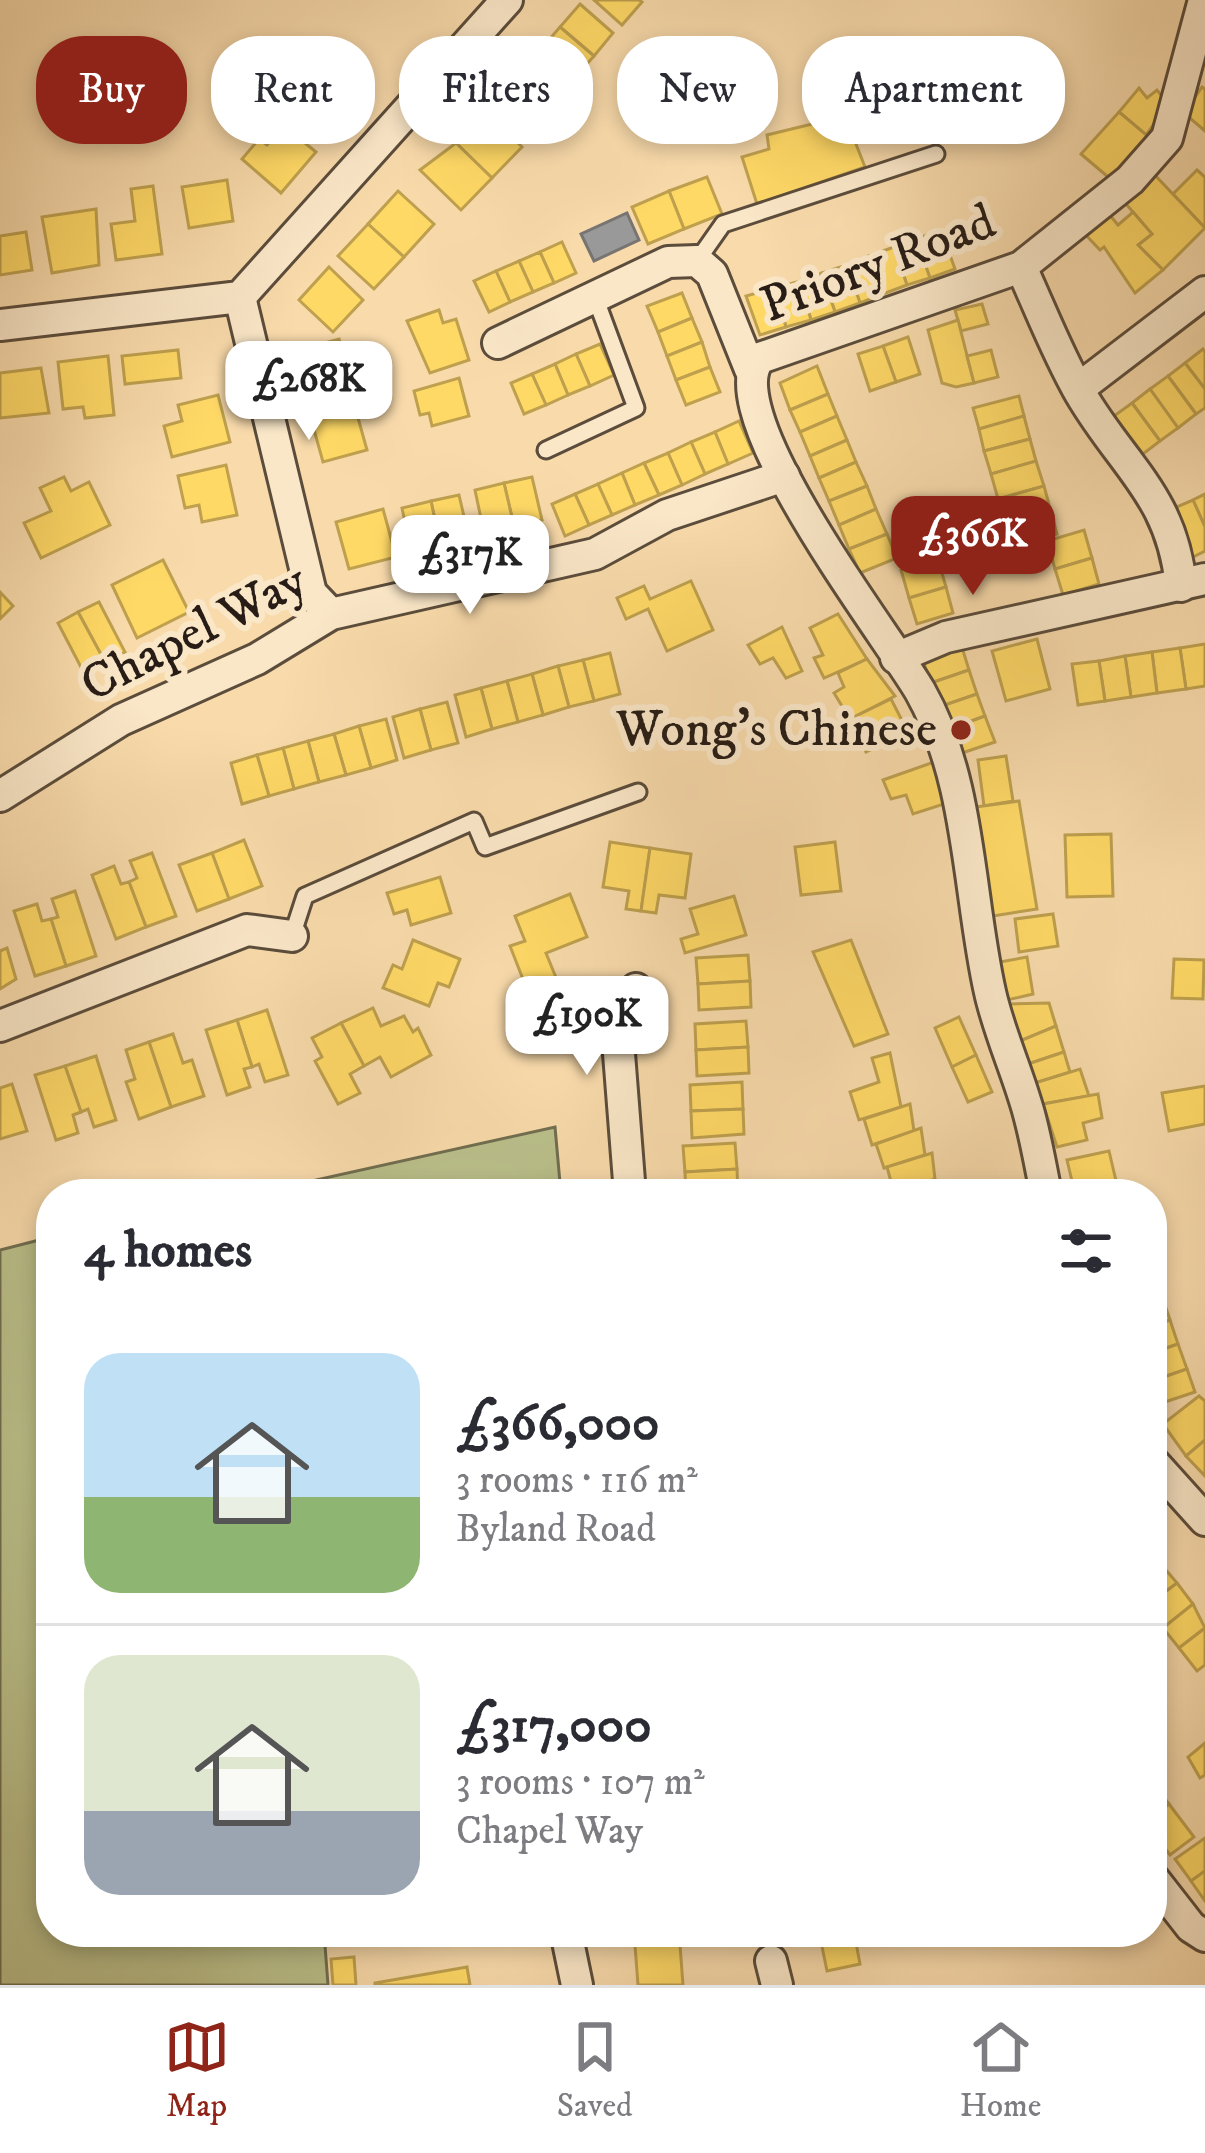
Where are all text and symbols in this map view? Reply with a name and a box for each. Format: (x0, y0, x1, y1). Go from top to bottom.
chip: Buy (36, 36, 187, 144)
chip: Rent (211, 36, 375, 144)
chip: Filters (399, 36, 593, 144)
chip: New (617, 36, 778, 144)
chip: Apartment (802, 36, 1065, 144)
street label: Priory Road (752, 190, 1005, 338)
pin: £268K (225, 341, 393, 443)
text: £268K (252, 355, 366, 404)
pin: £366K (889, 496, 1057, 598)
text: £366K (918, 510, 1028, 559)
pin: £317K (386, 515, 554, 617)
text: £317K (418, 529, 522, 578)
street label: Chapel Way (71, 549, 318, 717)
place label: Wong's Chinese (615, 698, 937, 762)
marker: Wong's Chinese (948, 717, 974, 743)
pin: £190K (503, 976, 671, 1078)
text: £190K (532, 990, 642, 1039)
icon: filters (1053, 1218, 1119, 1284)
text: 4 homes (84, 1219, 252, 1283)
text: £366,000 (456, 1392, 660, 1456)
icon: home (180, 1401, 324, 1545)
text: 3 rooms · 116 m² (456, 1456, 698, 1505)
text: Byland Road (456, 1505, 656, 1554)
text: £317,000 (456, 1694, 652, 1758)
icon: home (180, 1703, 324, 1847)
text: 3 rooms · 107 m² (456, 1758, 705, 1807)
text: Chapel Way (456, 1807, 643, 1856)
tab: Map (164, 2014, 230, 2127)
tab: Saved (557, 2014, 633, 2127)
tab: Home (960, 2014, 1041, 2127)

